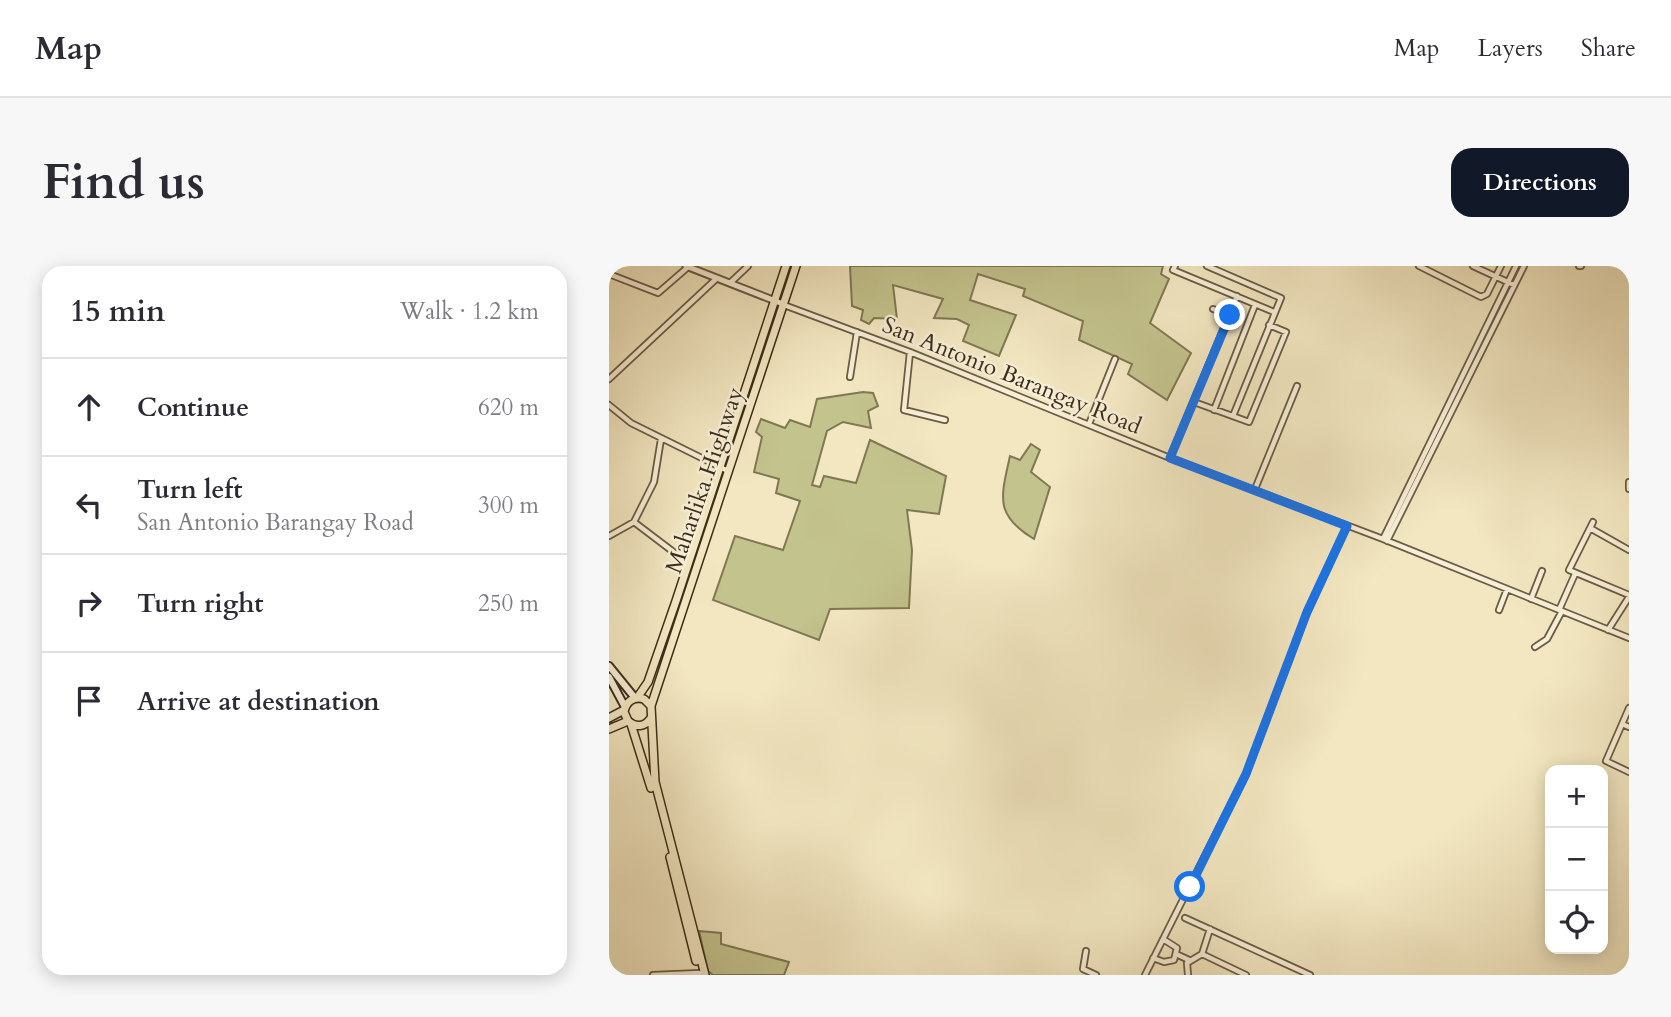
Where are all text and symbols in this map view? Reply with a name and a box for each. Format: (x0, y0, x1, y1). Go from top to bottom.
text: Map (35, 26, 102, 71)
text: Map (1394, 32, 1440, 65)
text: Layers (1478, 32, 1543, 65)
text: Share (1581, 32, 1636, 65)
button: Directions (1451, 148, 1629, 217)
text: Find us (42, 149, 205, 216)
text: 15 min (70, 291, 165, 332)
text: Walk · 1.2 km (400, 296, 539, 327)
route end (1214, 299, 1245, 330)
street label: San Antonio Barangay Road (878, 309, 1147, 442)
street label: Maharlika Highway (658, 383, 751, 577)
icon: ahead (70, 388, 108, 426)
text: Continue (137, 390, 249, 425)
text: 620 m (478, 392, 539, 423)
text: Turn left (137, 472, 242, 507)
icon: left (70, 486, 108, 524)
text: 300 m (478, 490, 539, 521)
text: San Antonio Barangay Road (137, 507, 414, 538)
icon: right (70, 584, 108, 622)
text: Turn right (137, 586, 264, 621)
text: 250 m (478, 588, 539, 619)
icon: arrive (70, 682, 108, 720)
text: Arrive at destination (137, 684, 380, 719)
map controls (1545, 765, 1608, 954)
button: + (1545, 765, 1608, 828)
button: − (1545, 828, 1608, 891)
route start (1174, 871, 1205, 902)
button: locate (1545, 891, 1608, 954)

